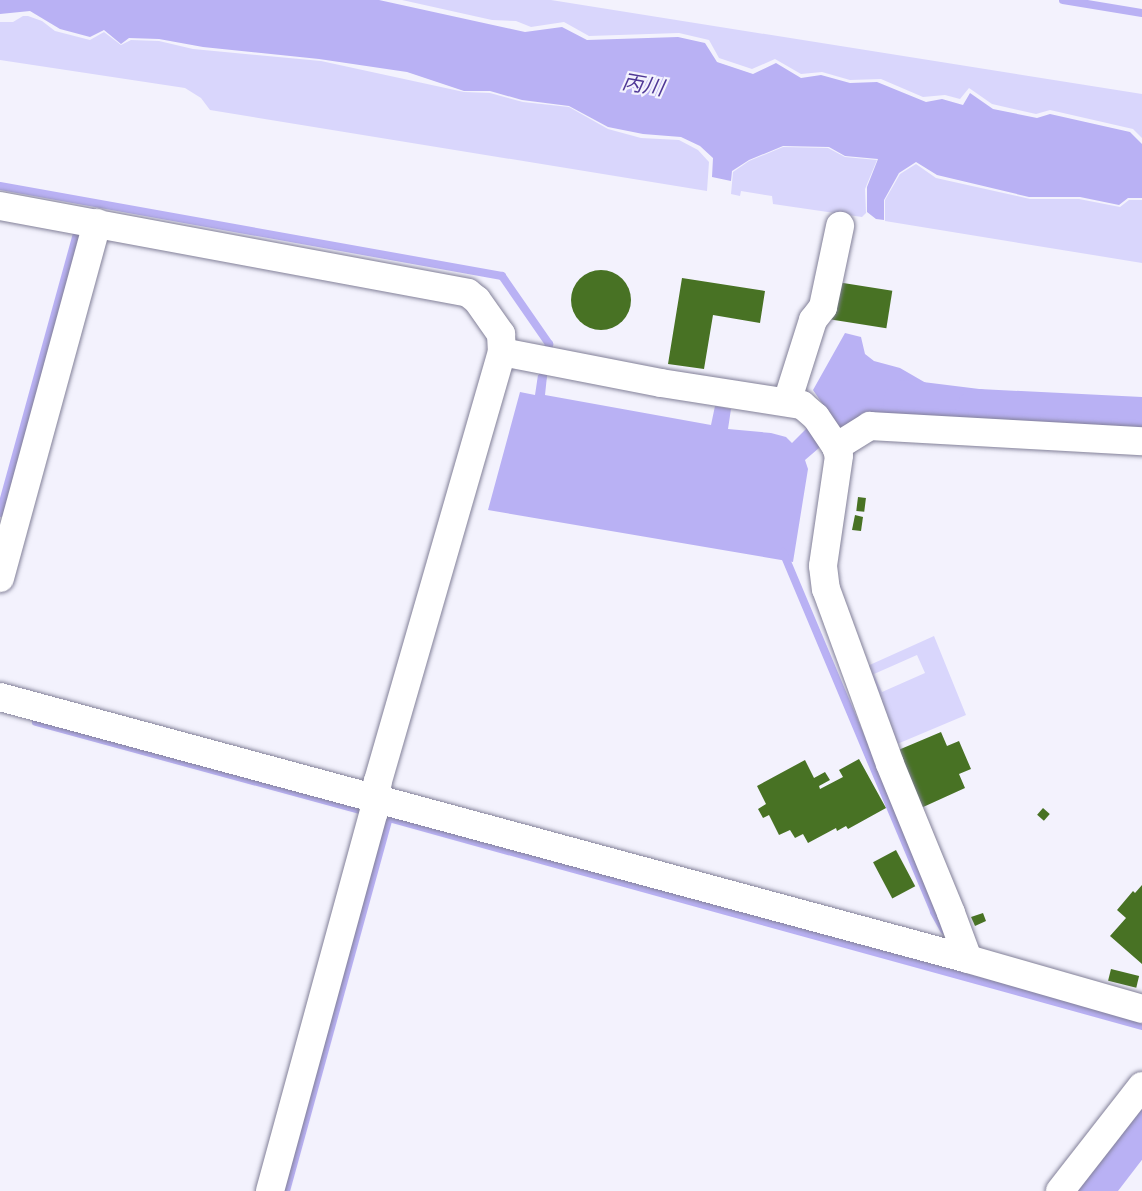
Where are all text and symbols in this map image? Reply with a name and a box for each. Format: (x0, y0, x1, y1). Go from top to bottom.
water label: 丙川 (620, 69, 666, 101)

